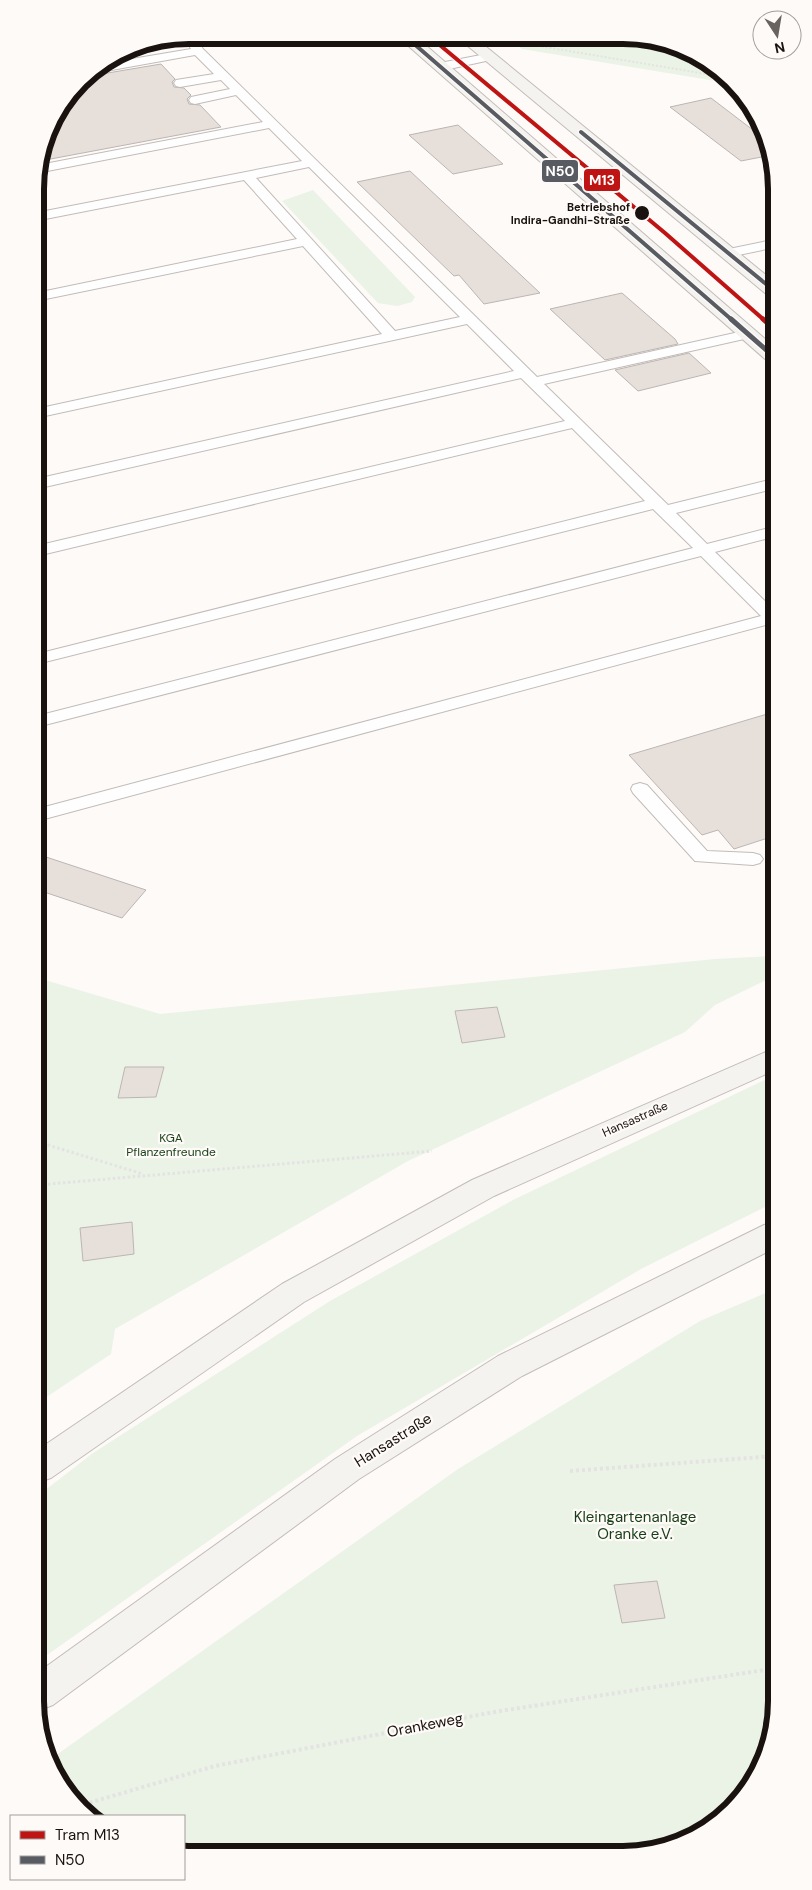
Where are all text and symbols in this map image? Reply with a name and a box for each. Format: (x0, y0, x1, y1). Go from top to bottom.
north arrow (752, 10, 802, 60)
text: N (773, 38, 787, 58)
line badge: N50 (541, 159, 579, 183)
text: N50 (546, 162, 575, 180)
line badge: M13 (583, 168, 621, 192)
text: M13 (589, 171, 615, 189)
place label: Betriebshof Indira-Gandhi-Straße (511, 200, 630, 227)
marker: Betriebshof Indira-Gandhi-Straße (633, 204, 651, 222)
street label: Hansastraße (600, 1097, 670, 1141)
park label: KGA Pflanzenfreunde (126, 1130, 216, 1160)
street label: Hansastraße (351, 1408, 435, 1472)
park label: Kleingartenanlage Oranke e.V. (574, 1507, 696, 1544)
street label: Orankeweg (385, 1708, 465, 1742)
legend (10, 1815, 185, 1880)
text: Tram M13 (55, 1825, 120, 1845)
text: N50 (55, 1850, 85, 1870)

